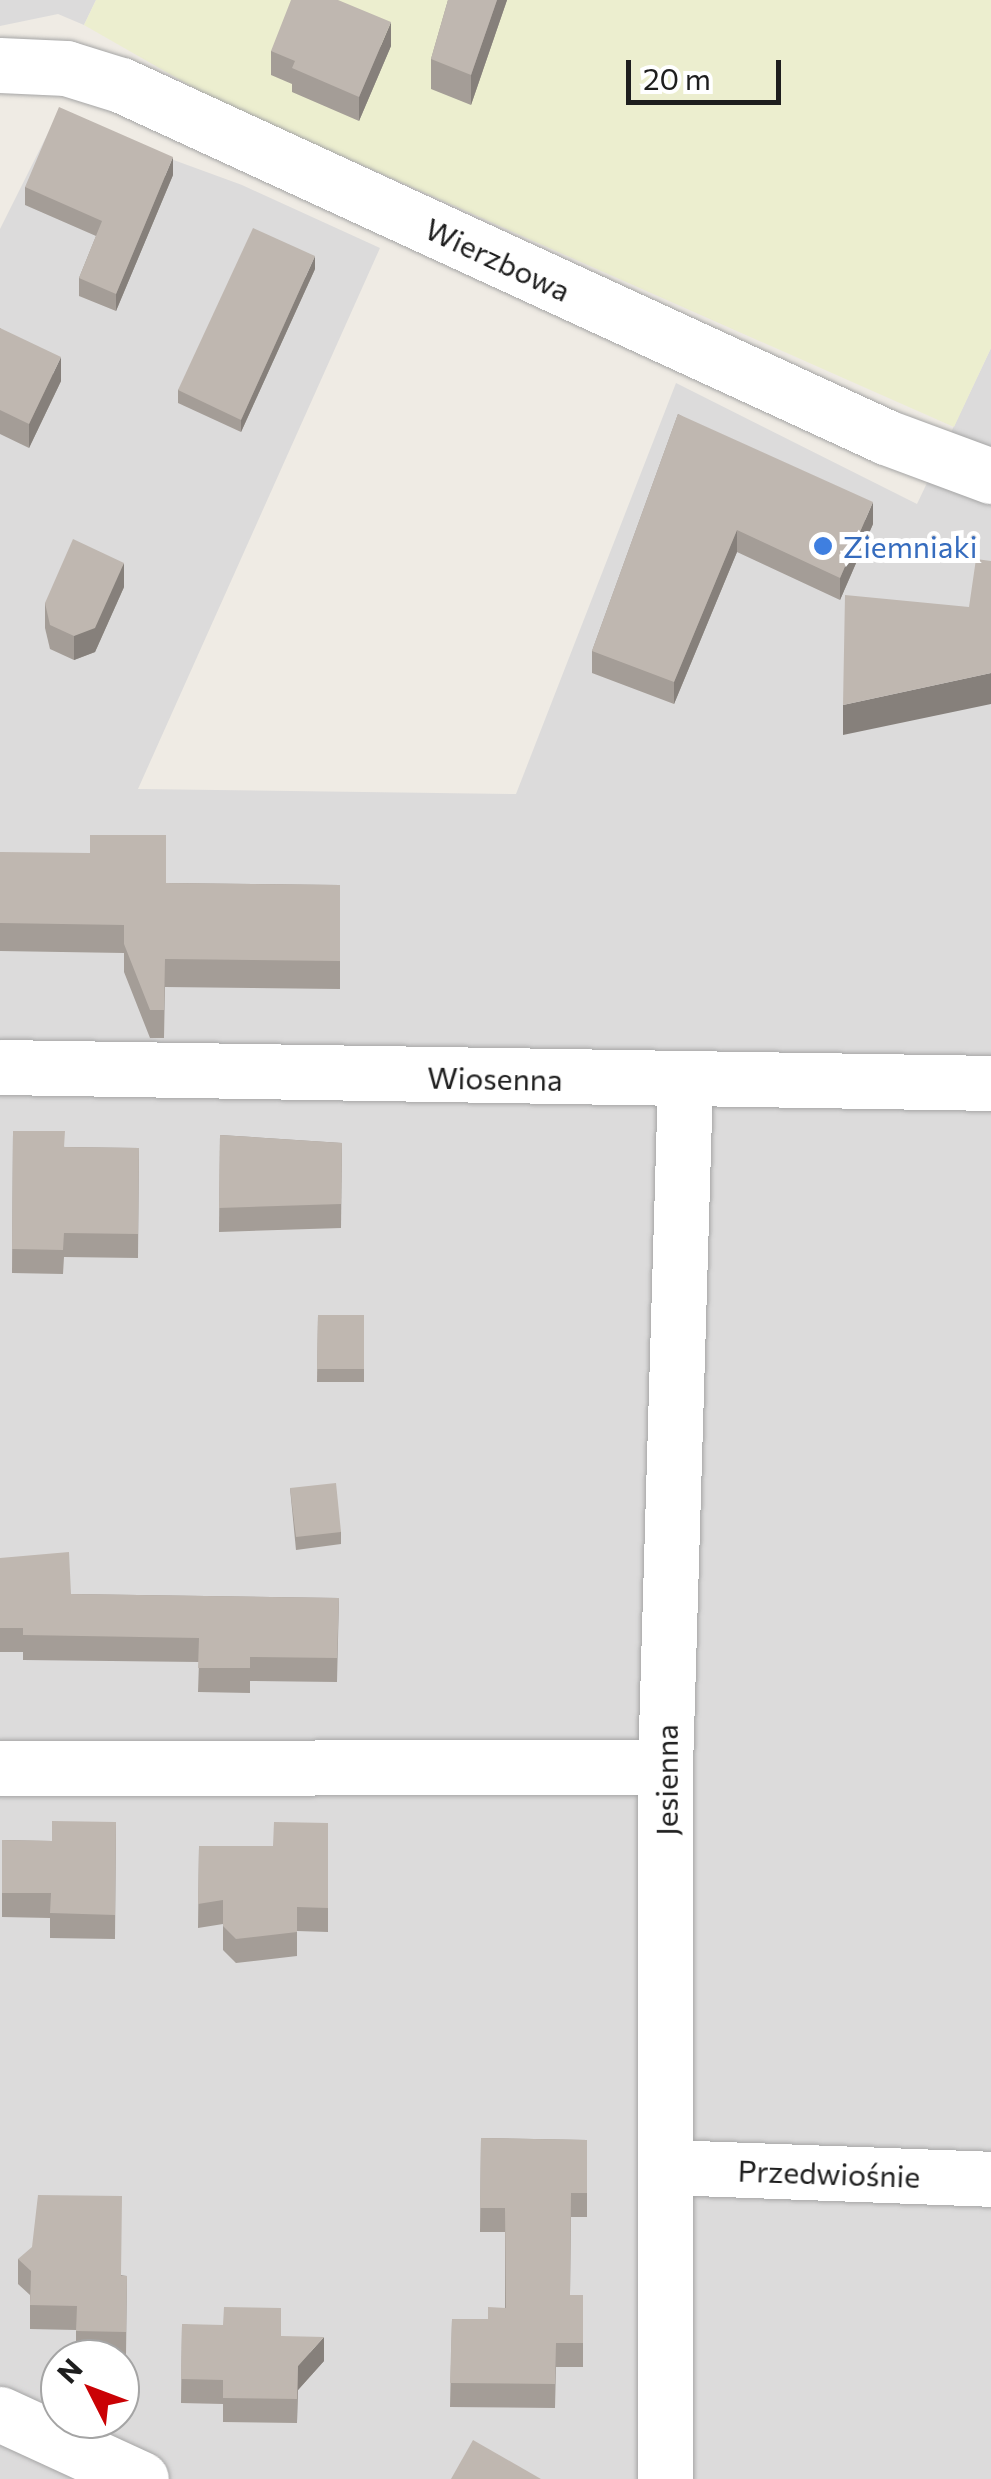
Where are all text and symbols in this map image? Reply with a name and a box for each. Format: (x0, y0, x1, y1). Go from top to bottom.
scale bar (631, 40, 786, 102)
text: 20 m (643, 59, 711, 96)
street label: Wierzbowa (420, 210, 576, 308)
place label: Ziemniaki (843, 528, 977, 564)
marker: Ziemniaki (812, 535, 834, 557)
street label: Wiosenna (427, 1059, 563, 1097)
street label: Jesienna (648, 1724, 684, 1836)
street label: Przedwiośnie (737, 2152, 921, 2194)
north arrow (40, 2339, 140, 2439)
text: N (50, 2351, 89, 2389)

